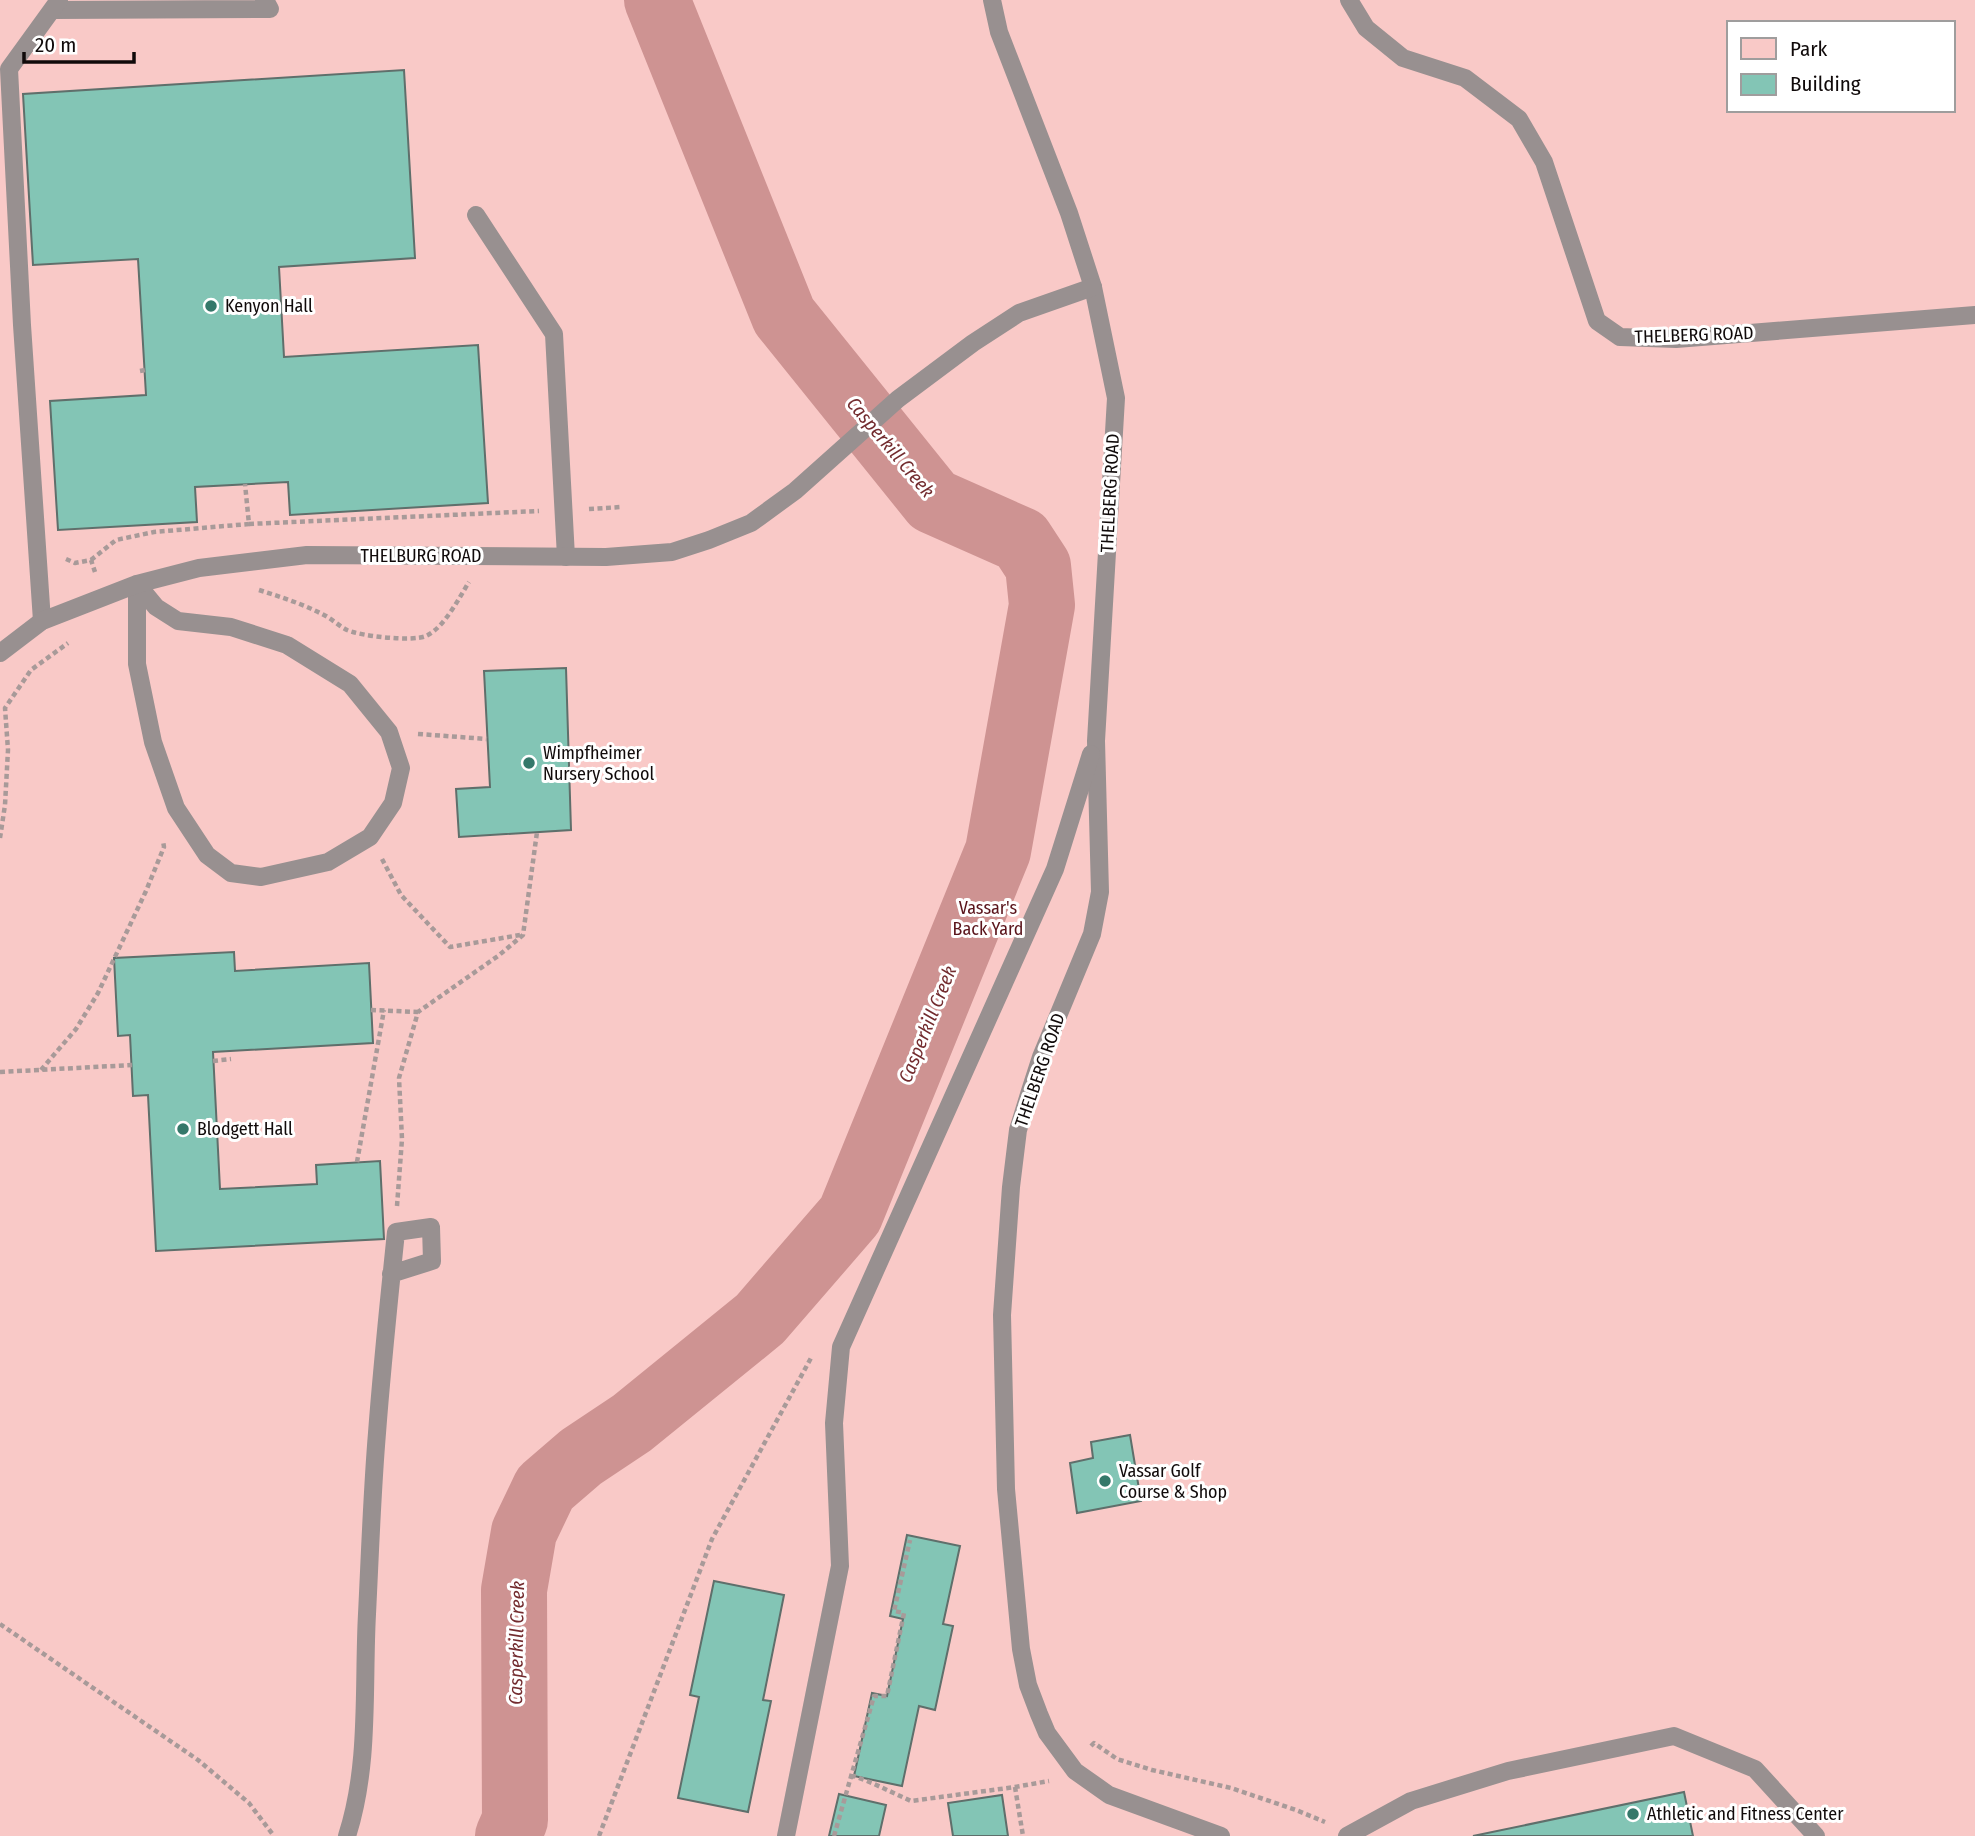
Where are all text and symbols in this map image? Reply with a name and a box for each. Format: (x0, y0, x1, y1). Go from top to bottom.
scale bar (24, 21, 135, 65)
legend (1727, 21, 1954, 112)
text: 20 m (35, 32, 76, 58)
text: Park (1790, 36, 1828, 62)
text: Building (1790, 71, 1861, 97)
place label: Kenyon Hall (225, 295, 313, 317)
marker: Kenyon Hall (203, 298, 219, 314)
street label: THELBERG ROAD (1634, 322, 1754, 348)
water label: Casperkill Creek (842, 392, 939, 502)
street label: THELBERG ROAD (1096, 433, 1124, 553)
street label: THELBURG ROAD (361, 545, 481, 567)
place label: Wimpfheimer Nursery School (543, 742, 655, 785)
marker: Wimpfheimer Nursery School (521, 755, 537, 771)
park label: Vassar's Back Yard (953, 897, 1023, 940)
water label: Casperkill Creek (894, 962, 961, 1086)
street label: THELBERG ROAD (1010, 1010, 1070, 1130)
place label: Blodgett Hall (197, 1118, 293, 1140)
marker: Blodgett Hall (175, 1121, 191, 1137)
place label: Vassar Golf Course & Shop (1119, 1460, 1227, 1503)
marker: Vassar Golf Course & Shop (1097, 1473, 1113, 1489)
water label: Casperkill Creek (504, 1581, 529, 1705)
place label: Athletic and Fitness Center (1647, 1803, 1844, 1825)
marker: Athletic and Fitness Center (1625, 1806, 1641, 1822)

